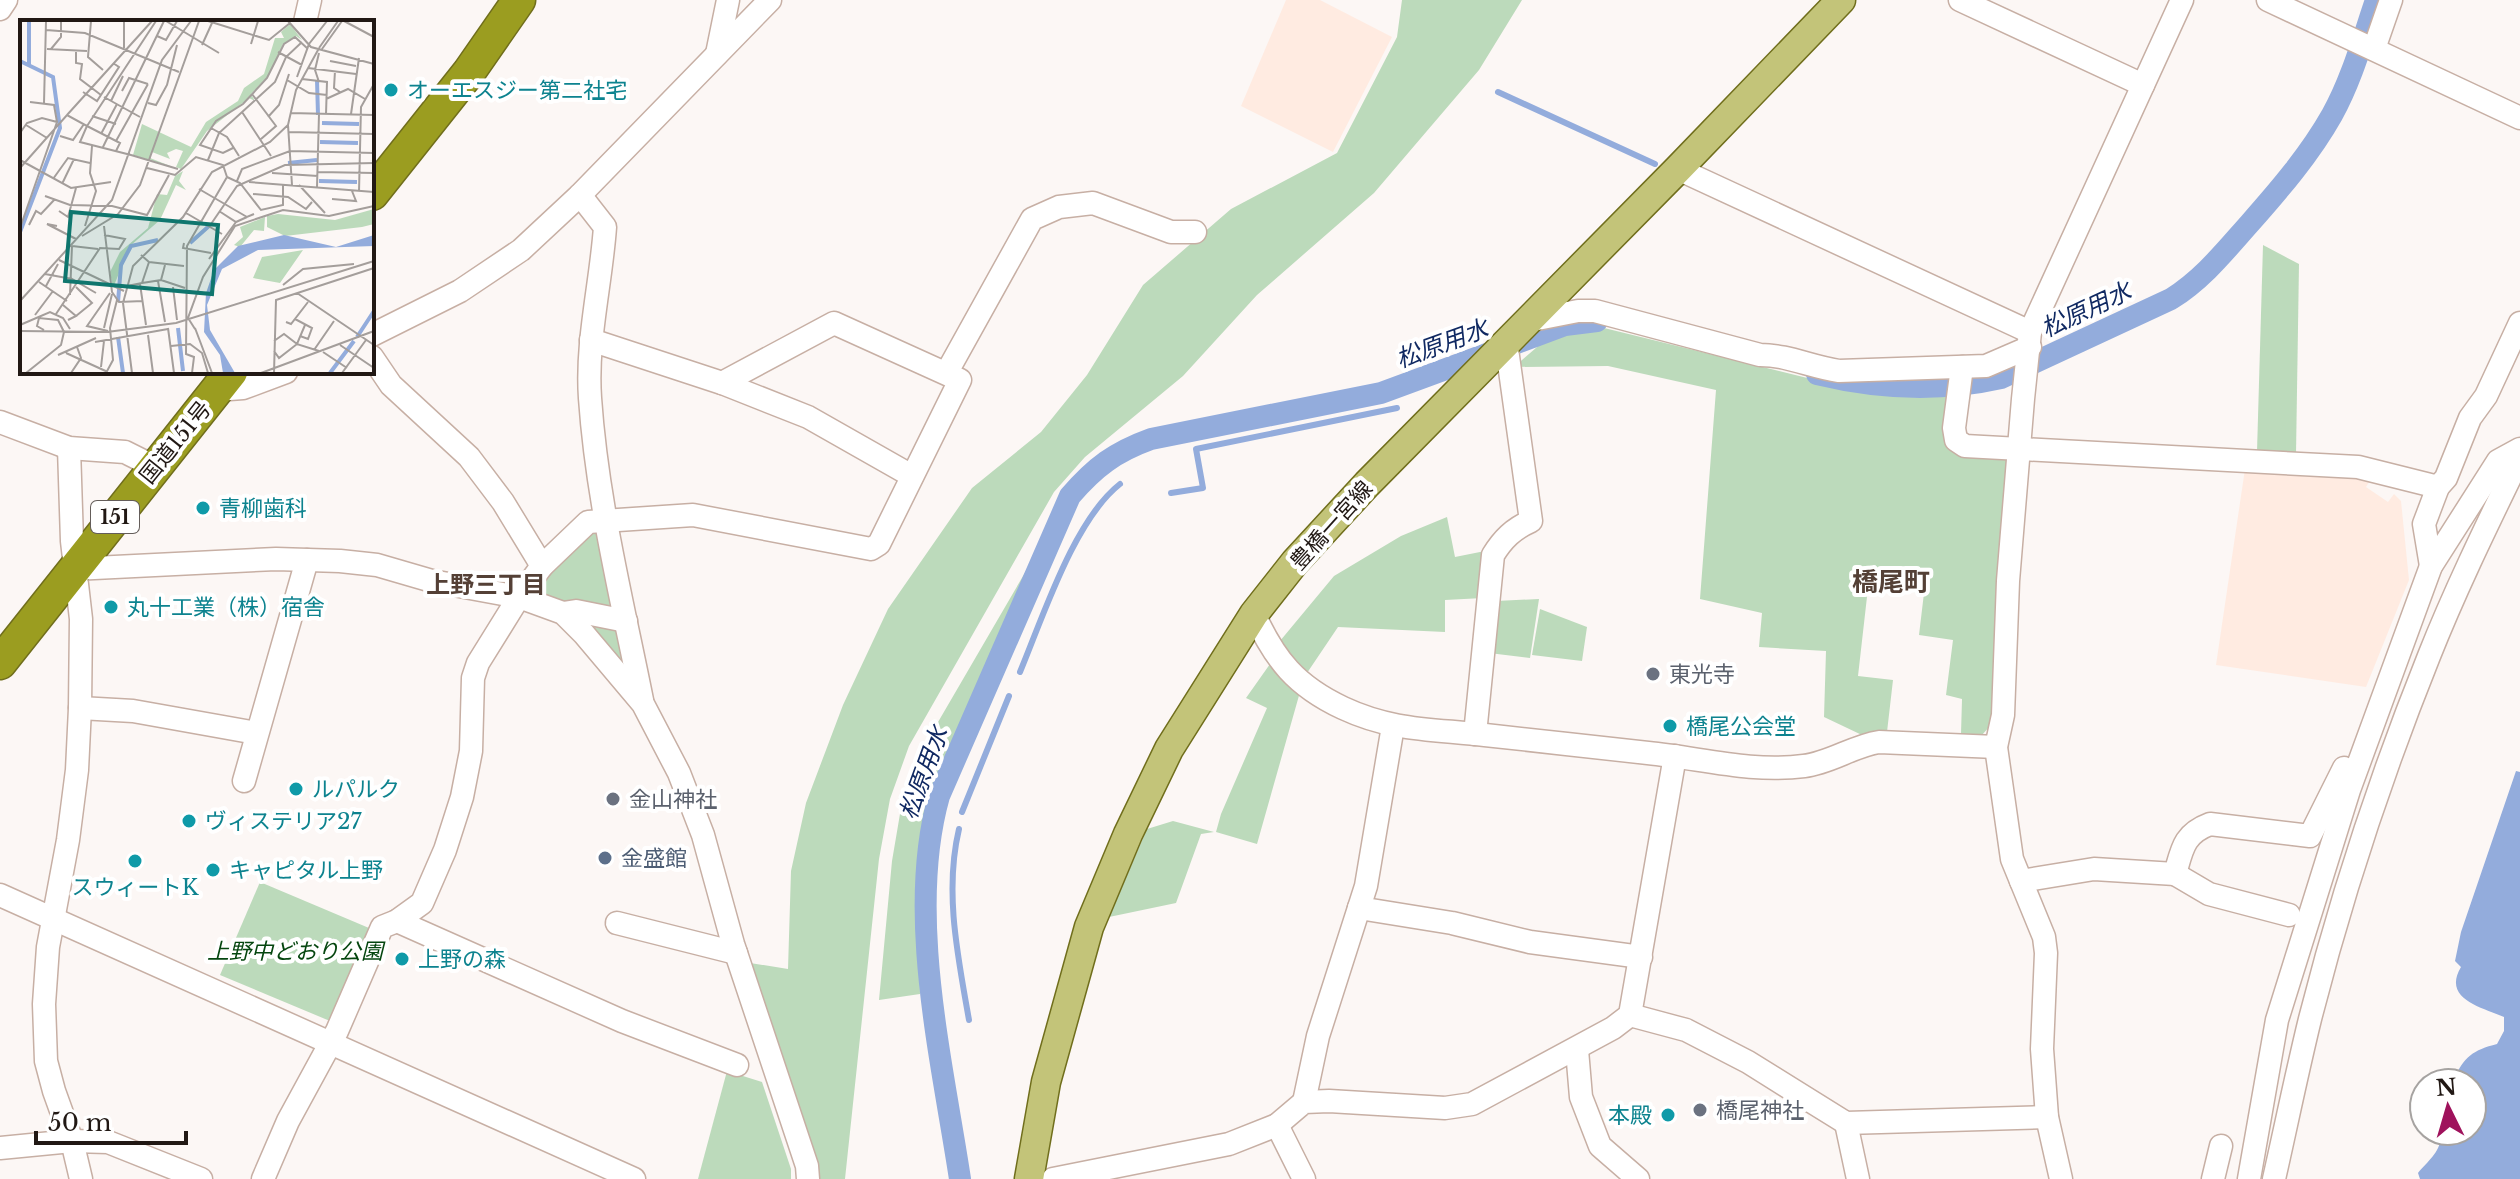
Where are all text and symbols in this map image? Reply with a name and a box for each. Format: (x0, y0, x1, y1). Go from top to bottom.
inset map (20, 20, 374, 374)
place label: オーエスジー第二社宅 (407, 77, 627, 104)
marker: オーエスジー第二社宅 (382, 81, 400, 99)
water label: 松原用水 (2036, 275, 2138, 343)
water label: 松原用水 (1392, 312, 1495, 374)
street label: 国道151号 (134, 396, 217, 489)
street label: 豊橋一宮線 (1285, 475, 1378, 575)
place label: 青柳歯科 (219, 495, 307, 522)
marker: 青柳歯科 (194, 499, 212, 517)
road number: 151 (91, 501, 139, 533)
district label: 橋尾町 (1852, 566, 1930, 598)
district label: 上野三丁目 (426, 570, 546, 599)
place label: 丸十工業（株）宿舎 (127, 594, 325, 621)
marker: 丸十工業（株）宿舎 (102, 598, 120, 616)
place label: 東光寺 (1669, 661, 1735, 688)
marker: 東光寺 (1644, 665, 1662, 683)
place label: 橋尾公会堂 (1686, 713, 1796, 740)
marker: 橋尾公会堂 (1661, 717, 1679, 735)
water label: 松原用水 (893, 720, 955, 823)
place label: ルパルク (312, 776, 400, 803)
marker: ルパルク (287, 780, 305, 798)
place label: 金山神社 (629, 786, 717, 813)
marker: 金山神社 (604, 790, 622, 808)
place label: ヴィステリア27 (205, 808, 363, 835)
marker: ヴィステリア27 (180, 812, 198, 830)
place label: 金盛館 (621, 845, 687, 872)
marker: 金盛館 (596, 849, 614, 867)
marker: スウィートK (126, 852, 144, 870)
place label: キャピタル上野 (229, 857, 383, 884)
marker: キャピタル上野 (204, 861, 222, 879)
place label: スウィートK (71, 874, 199, 901)
park label: 上野中どおり公園 (207, 938, 386, 965)
place label: 上野の森 (418, 946, 506, 973)
marker: 上野の森 (393, 950, 411, 968)
north arrow (2408, 1067, 2488, 1147)
text: N (2435, 1073, 2458, 1102)
scale bar (36, 1095, 186, 1145)
place label: 橋尾神社 (1716, 1097, 1804, 1124)
marker: 橋尾神社 (1691, 1101, 1709, 1119)
place label: 本殿 (1608, 1102, 1652, 1129)
marker: 本殿 (1659, 1106, 1677, 1124)
text: 50 m (48, 1108, 112, 1137)

